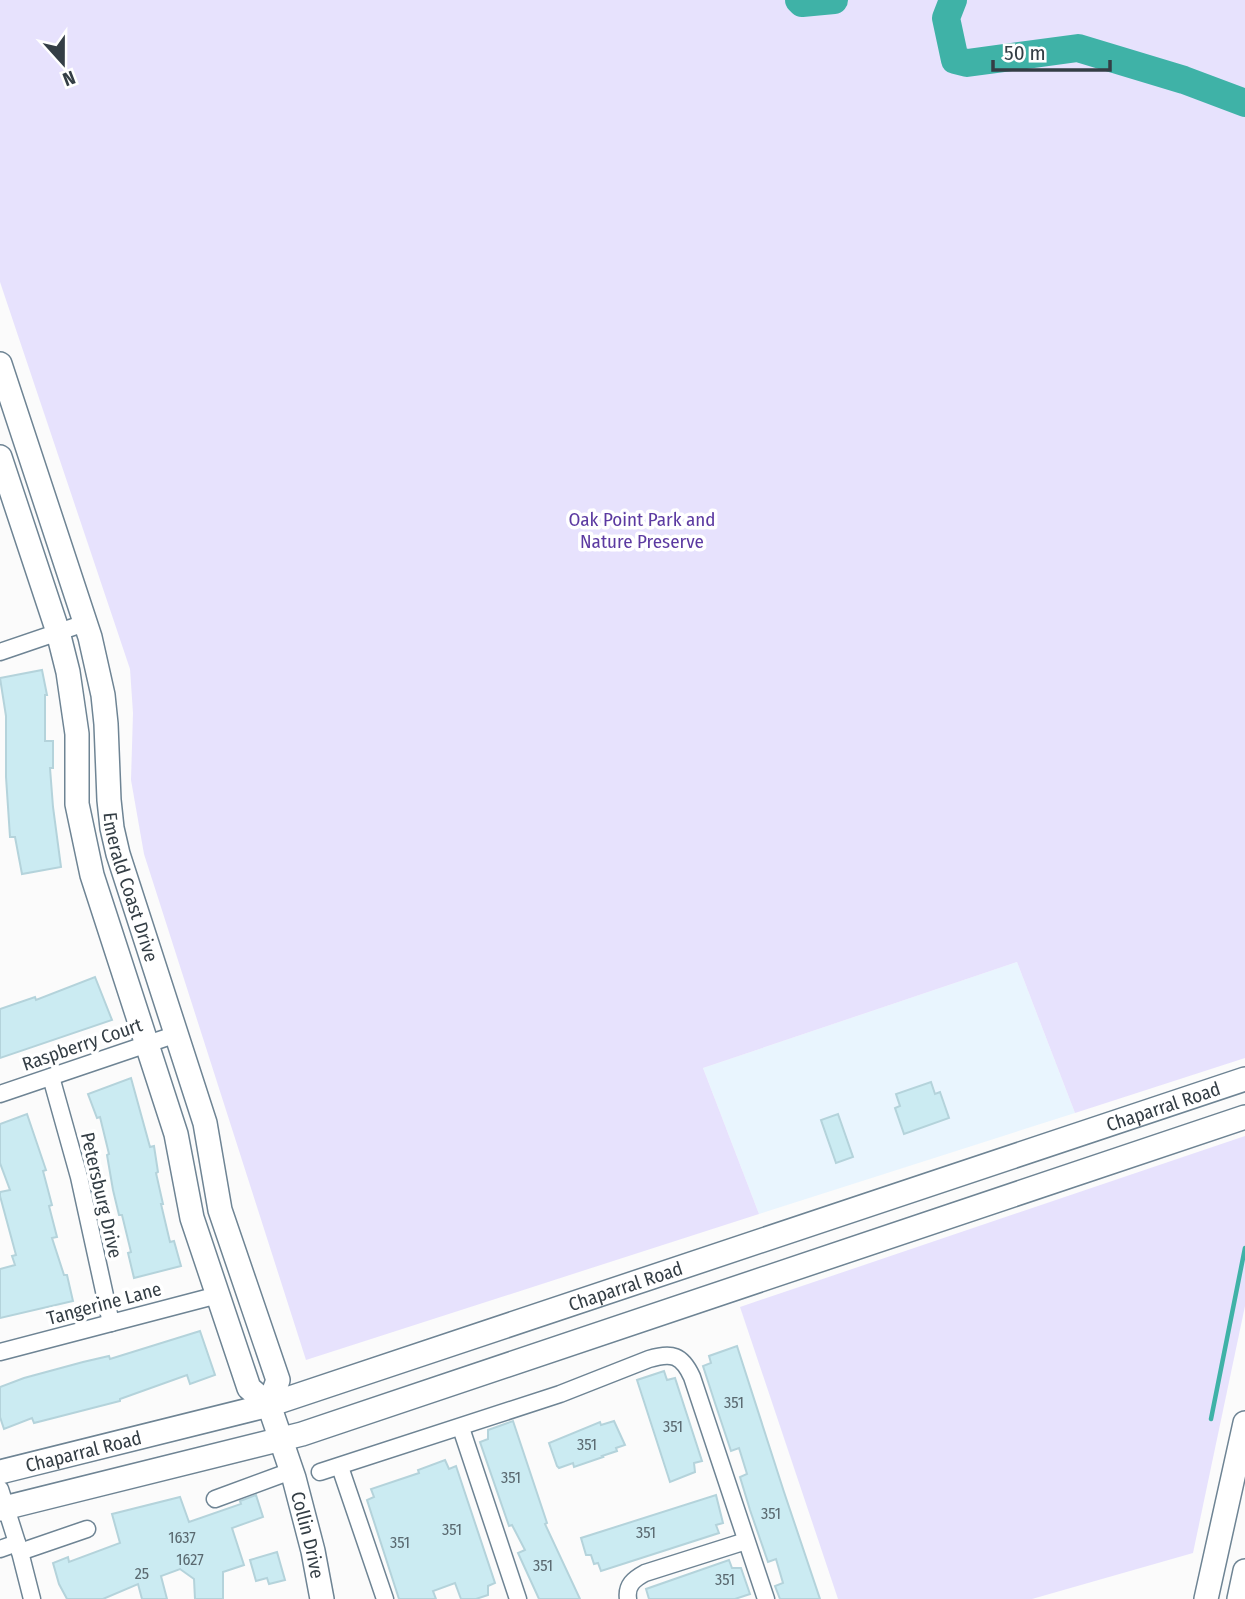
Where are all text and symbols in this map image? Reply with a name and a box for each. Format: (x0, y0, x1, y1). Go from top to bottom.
north arrow (28, 28, 98, 98)
scale bar (993, 28, 1110, 72)
text: 50 m (1004, 40, 1046, 66)
text: N (59, 66, 78, 91)
park label: Oak Point Park and Nature Preserve (569, 508, 715, 553)
street label: Emerald Coast Drive (98, 811, 163, 965)
street label: Raspberry Court (19, 1013, 146, 1076)
street label: Chaparral Road (1103, 1077, 1223, 1137)
street label: Petersburg Drive (76, 1130, 127, 1260)
street label: Chaparral Road (566, 1257, 686, 1316)
street label: Tangerine Lane (44, 1277, 164, 1330)
house number: 351 (724, 1393, 744, 1412)
house number: 351 (663, 1417, 683, 1436)
street label: Chaparral Road (23, 1426, 144, 1477)
house number: 351 (577, 1435, 597, 1454)
house number: 351 (501, 1468, 521, 1487)
street label: Collin Drive (286, 1489, 329, 1580)
house number: 351 (761, 1504, 781, 1523)
house number: 351 (442, 1520, 462, 1539)
house number: 351 (636, 1523, 656, 1542)
house number: 1637 (168, 1528, 196, 1547)
house number: 351 (390, 1533, 410, 1552)
house number: 1627 (176, 1550, 204, 1569)
house number: 351 (533, 1556, 553, 1575)
house number: 25 (135, 1564, 149, 1583)
house number: 351 (715, 1570, 735, 1589)

